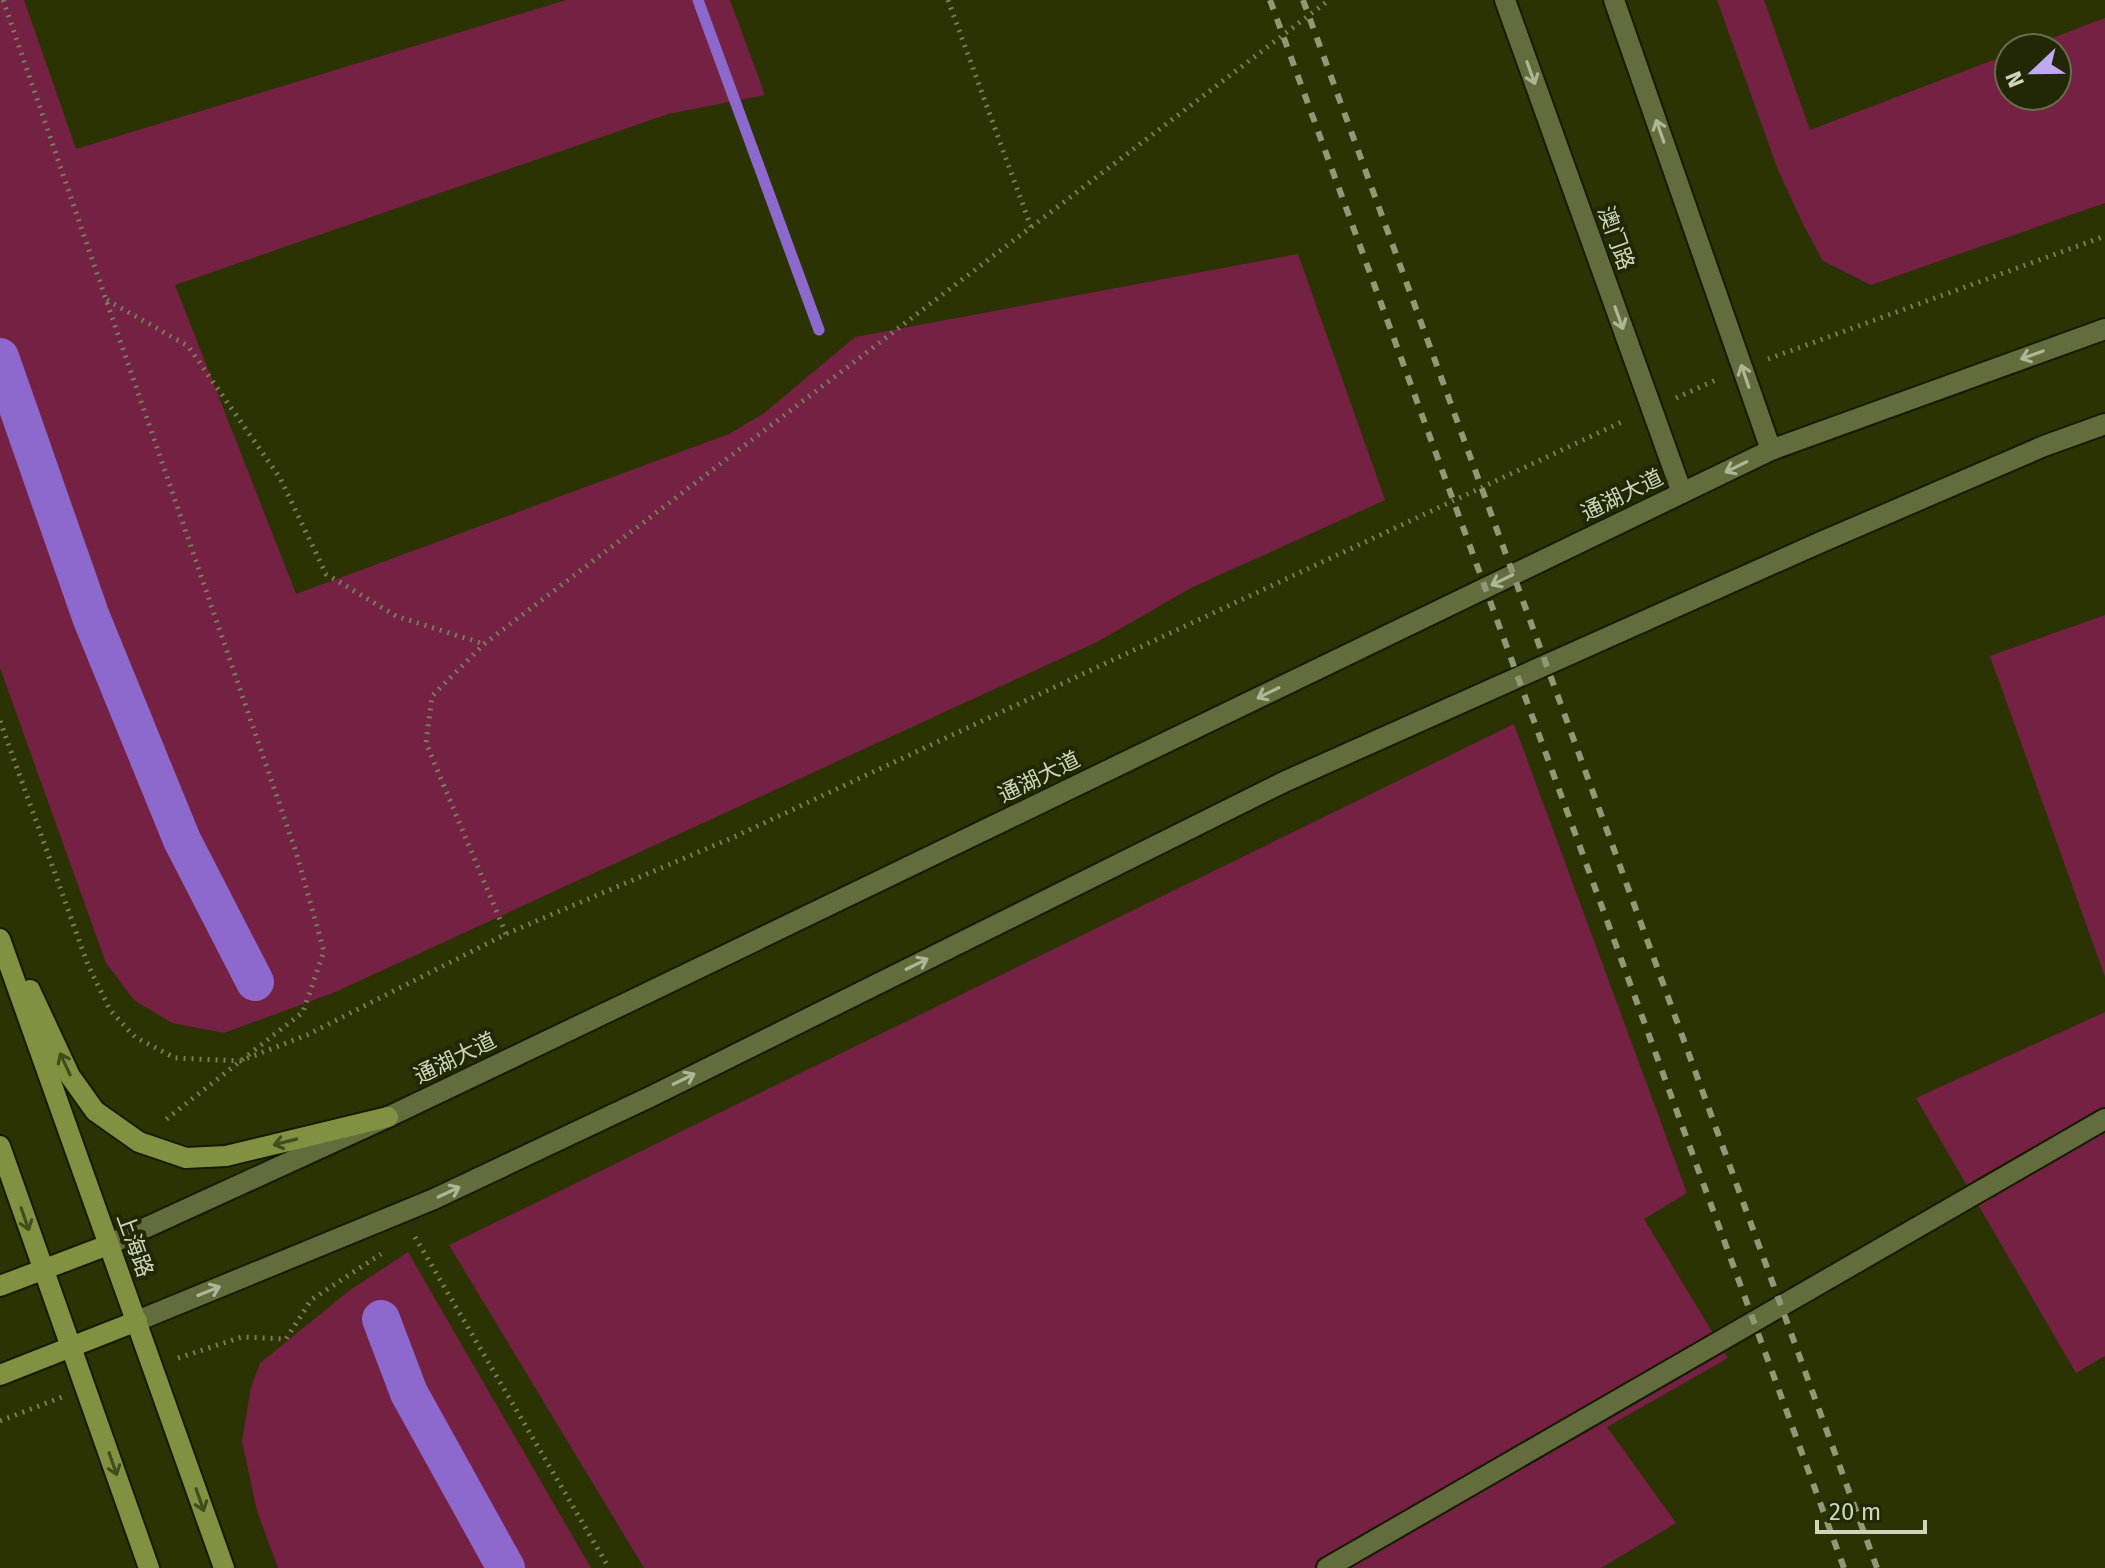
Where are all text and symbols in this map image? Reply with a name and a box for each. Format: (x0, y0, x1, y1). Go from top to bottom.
north arrow (1993, 32, 2073, 112)
one-way arrow (1525, 61, 1540, 86)
text: N (2000, 67, 2030, 91)
one-way arrow (1651, 118, 1666, 143)
street label: 澳门路 (1592, 202, 1640, 274)
one-way arrow (1613, 305, 1627, 330)
one-way arrow (2019, 349, 2044, 364)
one-way arrow (1737, 364, 1752, 389)
one-way arrow (1724, 460, 1748, 475)
street label: 通湖大道 (1577, 464, 1667, 526)
one-way arrow (1490, 573, 1514, 588)
one-way arrow (1256, 686, 1280, 701)
street label: 通湖大道 (994, 746, 1084, 808)
one-way arrow (904, 956, 928, 971)
street label: 通湖大道 (410, 1027, 500, 1089)
one-way arrow (57, 1052, 72, 1076)
one-way arrow (672, 1071, 695, 1086)
one-way arrow (273, 1135, 298, 1150)
one-way arrow (437, 1184, 461, 1199)
one-way arrow (19, 1207, 34, 1232)
street label: 上海路 (111, 1209, 159, 1281)
one-way arrow (196, 1283, 221, 1297)
one-way arrow (107, 1451, 121, 1476)
scale bar (1817, 1484, 1925, 1534)
one-way arrow (194, 1487, 209, 1512)
text: 20 m (1829, 1498, 1881, 1526)

